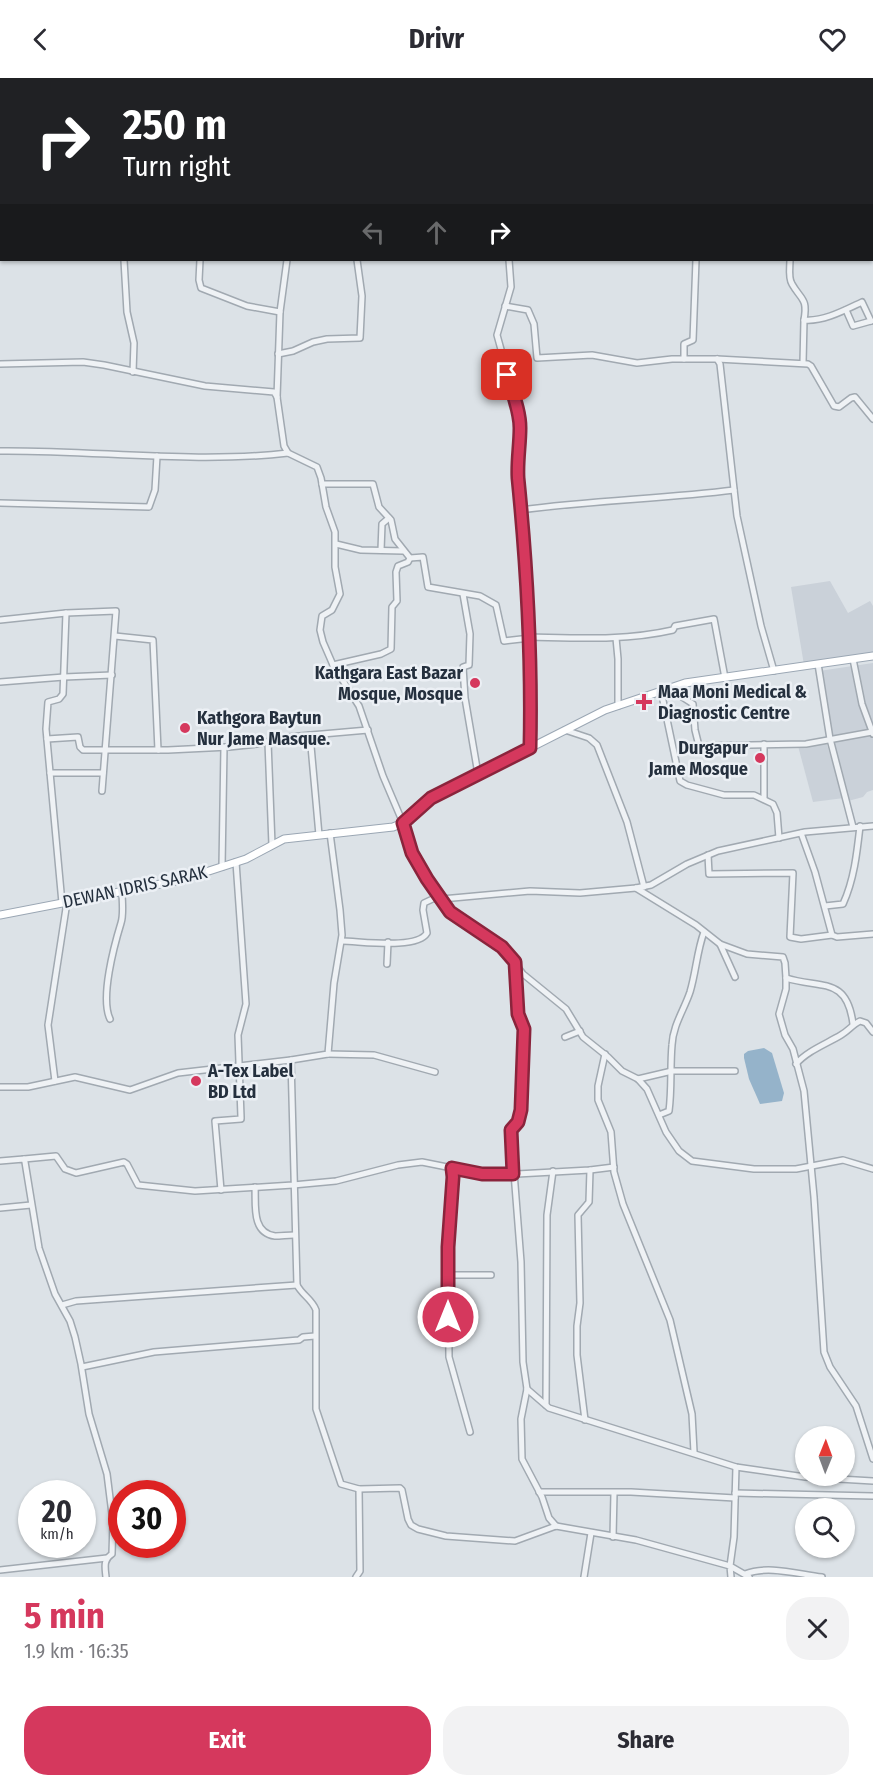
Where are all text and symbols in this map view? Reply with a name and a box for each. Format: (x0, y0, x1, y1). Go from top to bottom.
icon: back (24, 23, 57, 56)
text: Drivr (409, 23, 464, 55)
icon: heart (816, 23, 849, 56)
text: 250 m (123, 100, 227, 150)
icon: right (24, 102, 102, 180)
text: Turn right (123, 151, 231, 183)
icon: left (357, 216, 390, 249)
icon: ahead (420, 216, 453, 249)
icon: right (483, 216, 516, 249)
pin (481, 349, 532, 400)
icon: arrive (490, 358, 523, 391)
place label: Kathgara East Bazar Mosque, Mosque (315, 662, 463, 705)
marker: Kathgara East Bazar Mosque, Mosque (468, 676, 482, 690)
place label: Maa Moni Medical & Diagnostic Centre (658, 681, 808, 724)
marker: Maa Moni Medical & Diagnostic Centre (635, 693, 653, 711)
place label: Kathgora Baytun Nur Jame Masque. (197, 707, 330, 750)
marker: Kathgora Baytun Nur Jame Masque. (178, 721, 192, 735)
place label: Durgapur Jame Mosque (647, 737, 748, 780)
marker: Durgapur Jame Mosque (753, 751, 767, 765)
street label: DEWAN IDRIS SARAK (61, 861, 210, 913)
place label: A-Tex Label BD Ltd (207, 1060, 293, 1103)
marker: A-Tex Label BD Ltd (189, 1074, 203, 1088)
position arrow (416, 1285, 480, 1349)
north arrow (795, 1426, 855, 1486)
map controls (795, 1426, 855, 1558)
speed limit sign: 30 (108, 1480, 186, 1558)
text: 20 (42, 1494, 72, 1530)
button: search (795, 1498, 855, 1558)
text: km/h (40, 1525, 74, 1543)
text: 5 min (24, 1594, 105, 1638)
button: close (786, 1597, 849, 1660)
text: 1.9 km · 16:35 (24, 1639, 129, 1663)
button: Exit (24, 1706, 431, 1775)
button: Share (443, 1706, 849, 1775)

